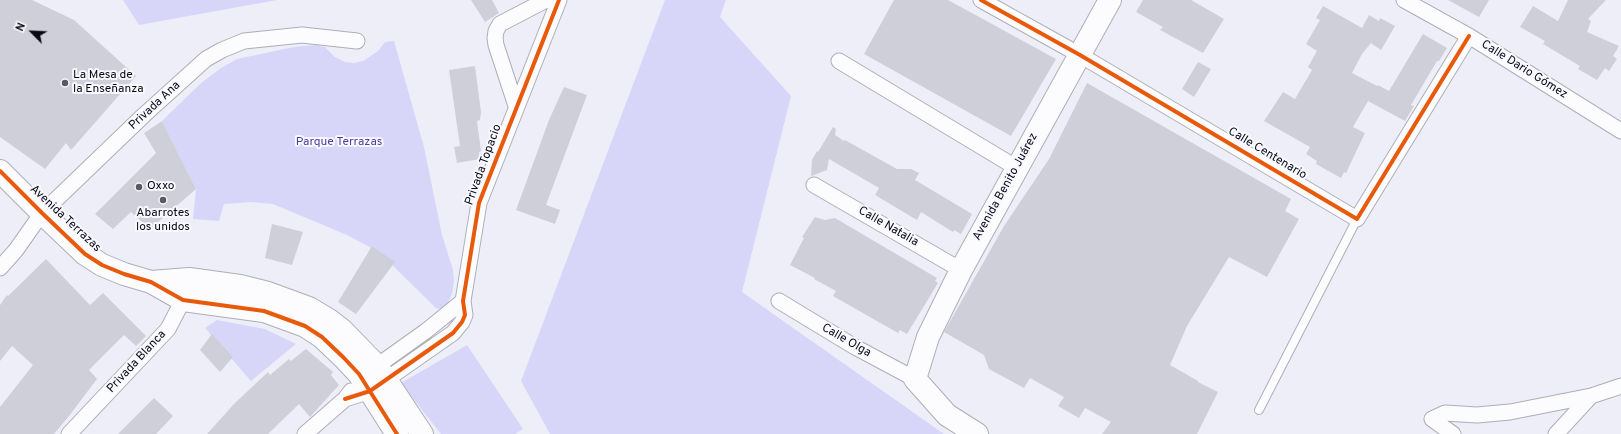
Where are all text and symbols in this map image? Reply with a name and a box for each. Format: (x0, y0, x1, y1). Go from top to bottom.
north arrow (12, 12, 52, 52)
text: N (13, 21, 29, 34)
street label: Calle Dario Gómez (1478, 38, 1570, 102)
place label: La Mesa de la Enseñanza (73, 69, 144, 97)
marker: La Mesa de la Enseñanza (60, 78, 70, 88)
street label: Privada Ana (126, 79, 184, 133)
street label: Privada Topacio (463, 122, 505, 208)
street label: Calle Centenario (1225, 125, 1309, 183)
street label: Avenida Benito Juárez (970, 131, 1042, 243)
park label: Parque Terrazas (296, 136, 382, 150)
place label: Oxxo (147, 180, 175, 194)
street label: Avenida Terrazas (27, 182, 103, 256)
marker: Oxxo (134, 182, 144, 192)
marker: Abarrotes los unidos (158, 195, 168, 205)
street label: Calle Natalia (855, 204, 921, 250)
place label: Abarrotes los unidos (136, 207, 190, 235)
street label: Calle Olga (819, 321, 873, 361)
street label: Privada Blanca (104, 328, 170, 396)

